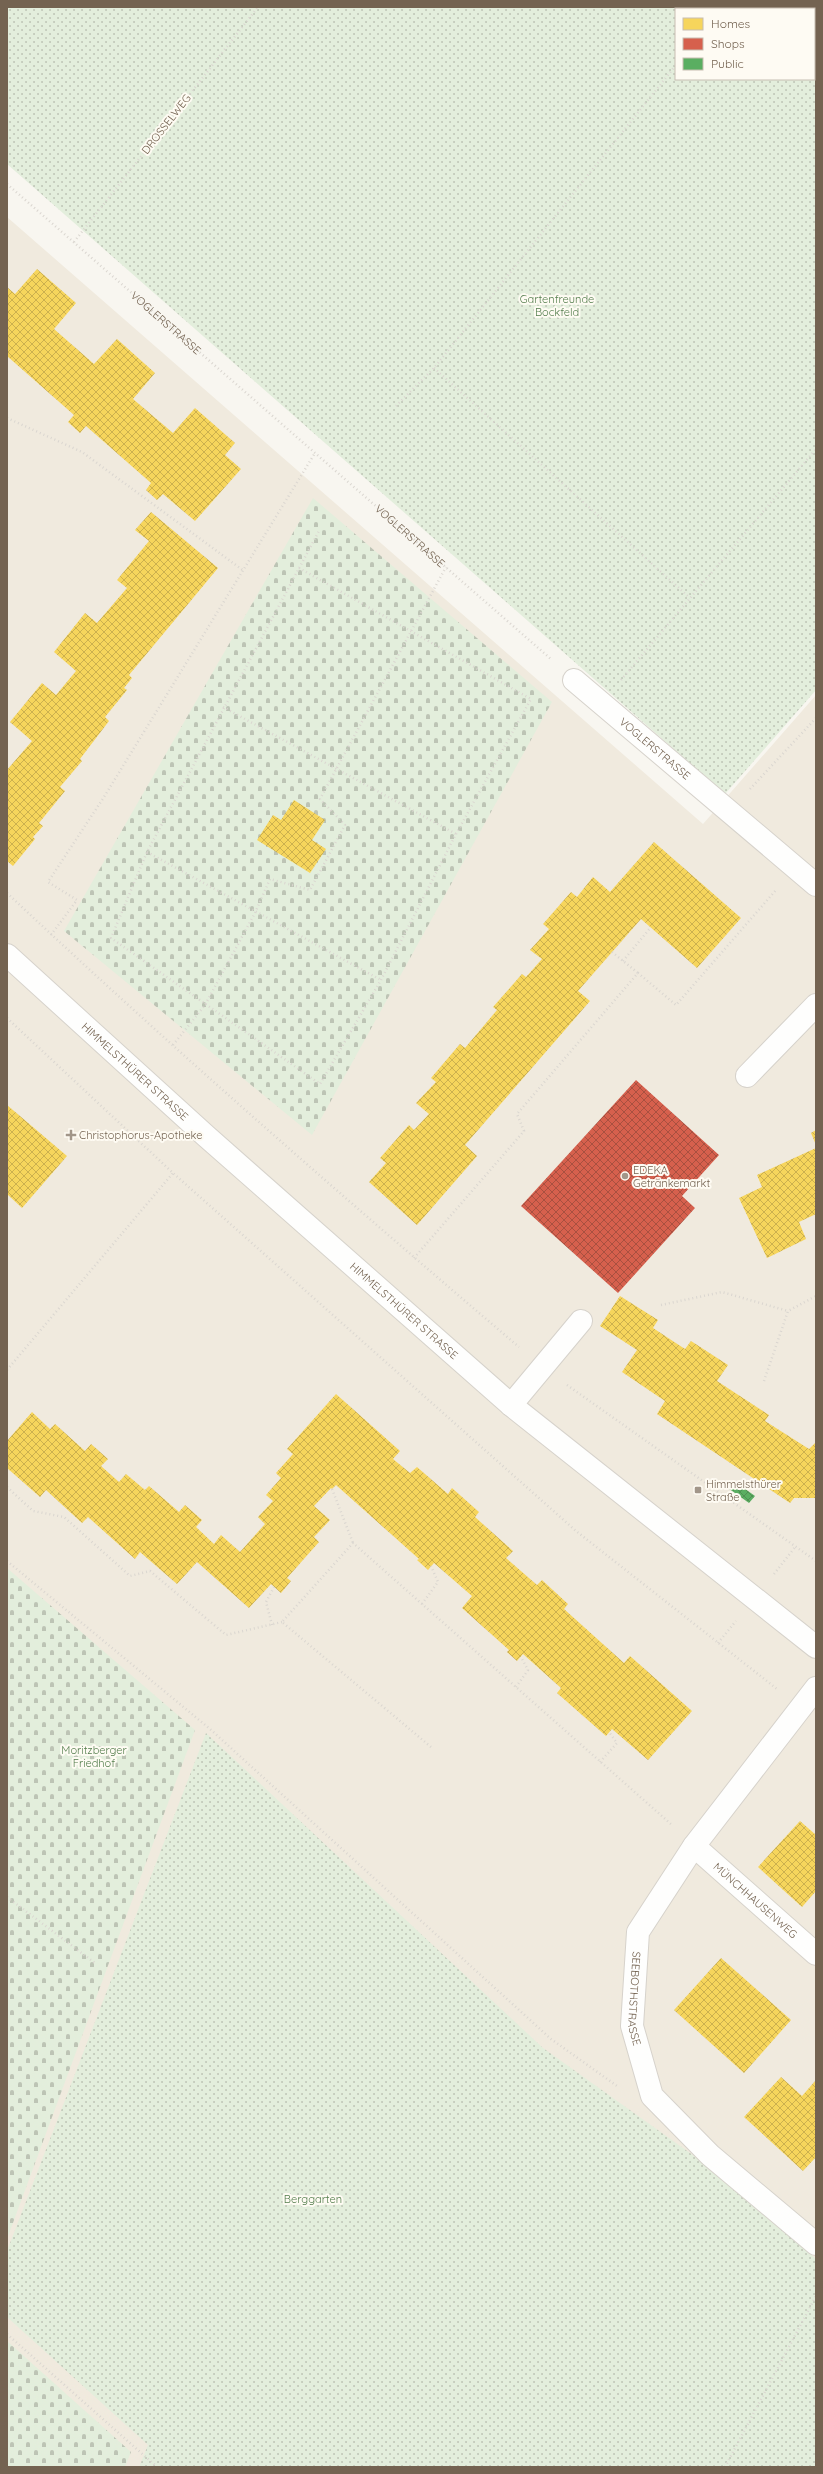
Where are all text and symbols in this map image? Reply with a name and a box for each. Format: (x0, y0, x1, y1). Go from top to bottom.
legend (675, 8, 815, 80)
text: Homes (711, 16, 751, 31)
text: Shops (711, 36, 745, 51)
text: Public (711, 56, 744, 71)
street label: DROSSELWEG (138, 91, 194, 157)
street label: VOGLERSTRASSE (128, 288, 204, 357)
park label: Gartenfreunde Bockfeld (520, 292, 594, 319)
street label: VOGLERSTRASSE (372, 501, 448, 570)
street label: VOGLERSTRASSE (616, 714, 693, 783)
street label: HIMMELSTHÜRER STRASSE (79, 1019, 191, 1124)
place label: Christophorus-Apotheke (79, 1128, 202, 1142)
marker: Christophorus-Apotheke (66, 1130, 76, 1140)
place label: EDEKA Getränkemarkt (633, 1163, 710, 1190)
marker: EDEKA Getränkemarkt (620, 1171, 630, 1181)
street label: HIMMELSTHÜRER STRASSE (347, 1259, 461, 1362)
place label: Himmelsthürer Straße (706, 1477, 782, 1504)
marker: Himmelsthürer Straße (693, 1485, 703, 1495)
park label: Moritzberger Friedhof (61, 1743, 127, 1770)
street label: MÜNCHHAUSENWEG (710, 1859, 800, 1941)
street label: SEEBOTHSTRASSE (625, 1951, 644, 2047)
park label: Berggarten (284, 2192, 342, 2206)

